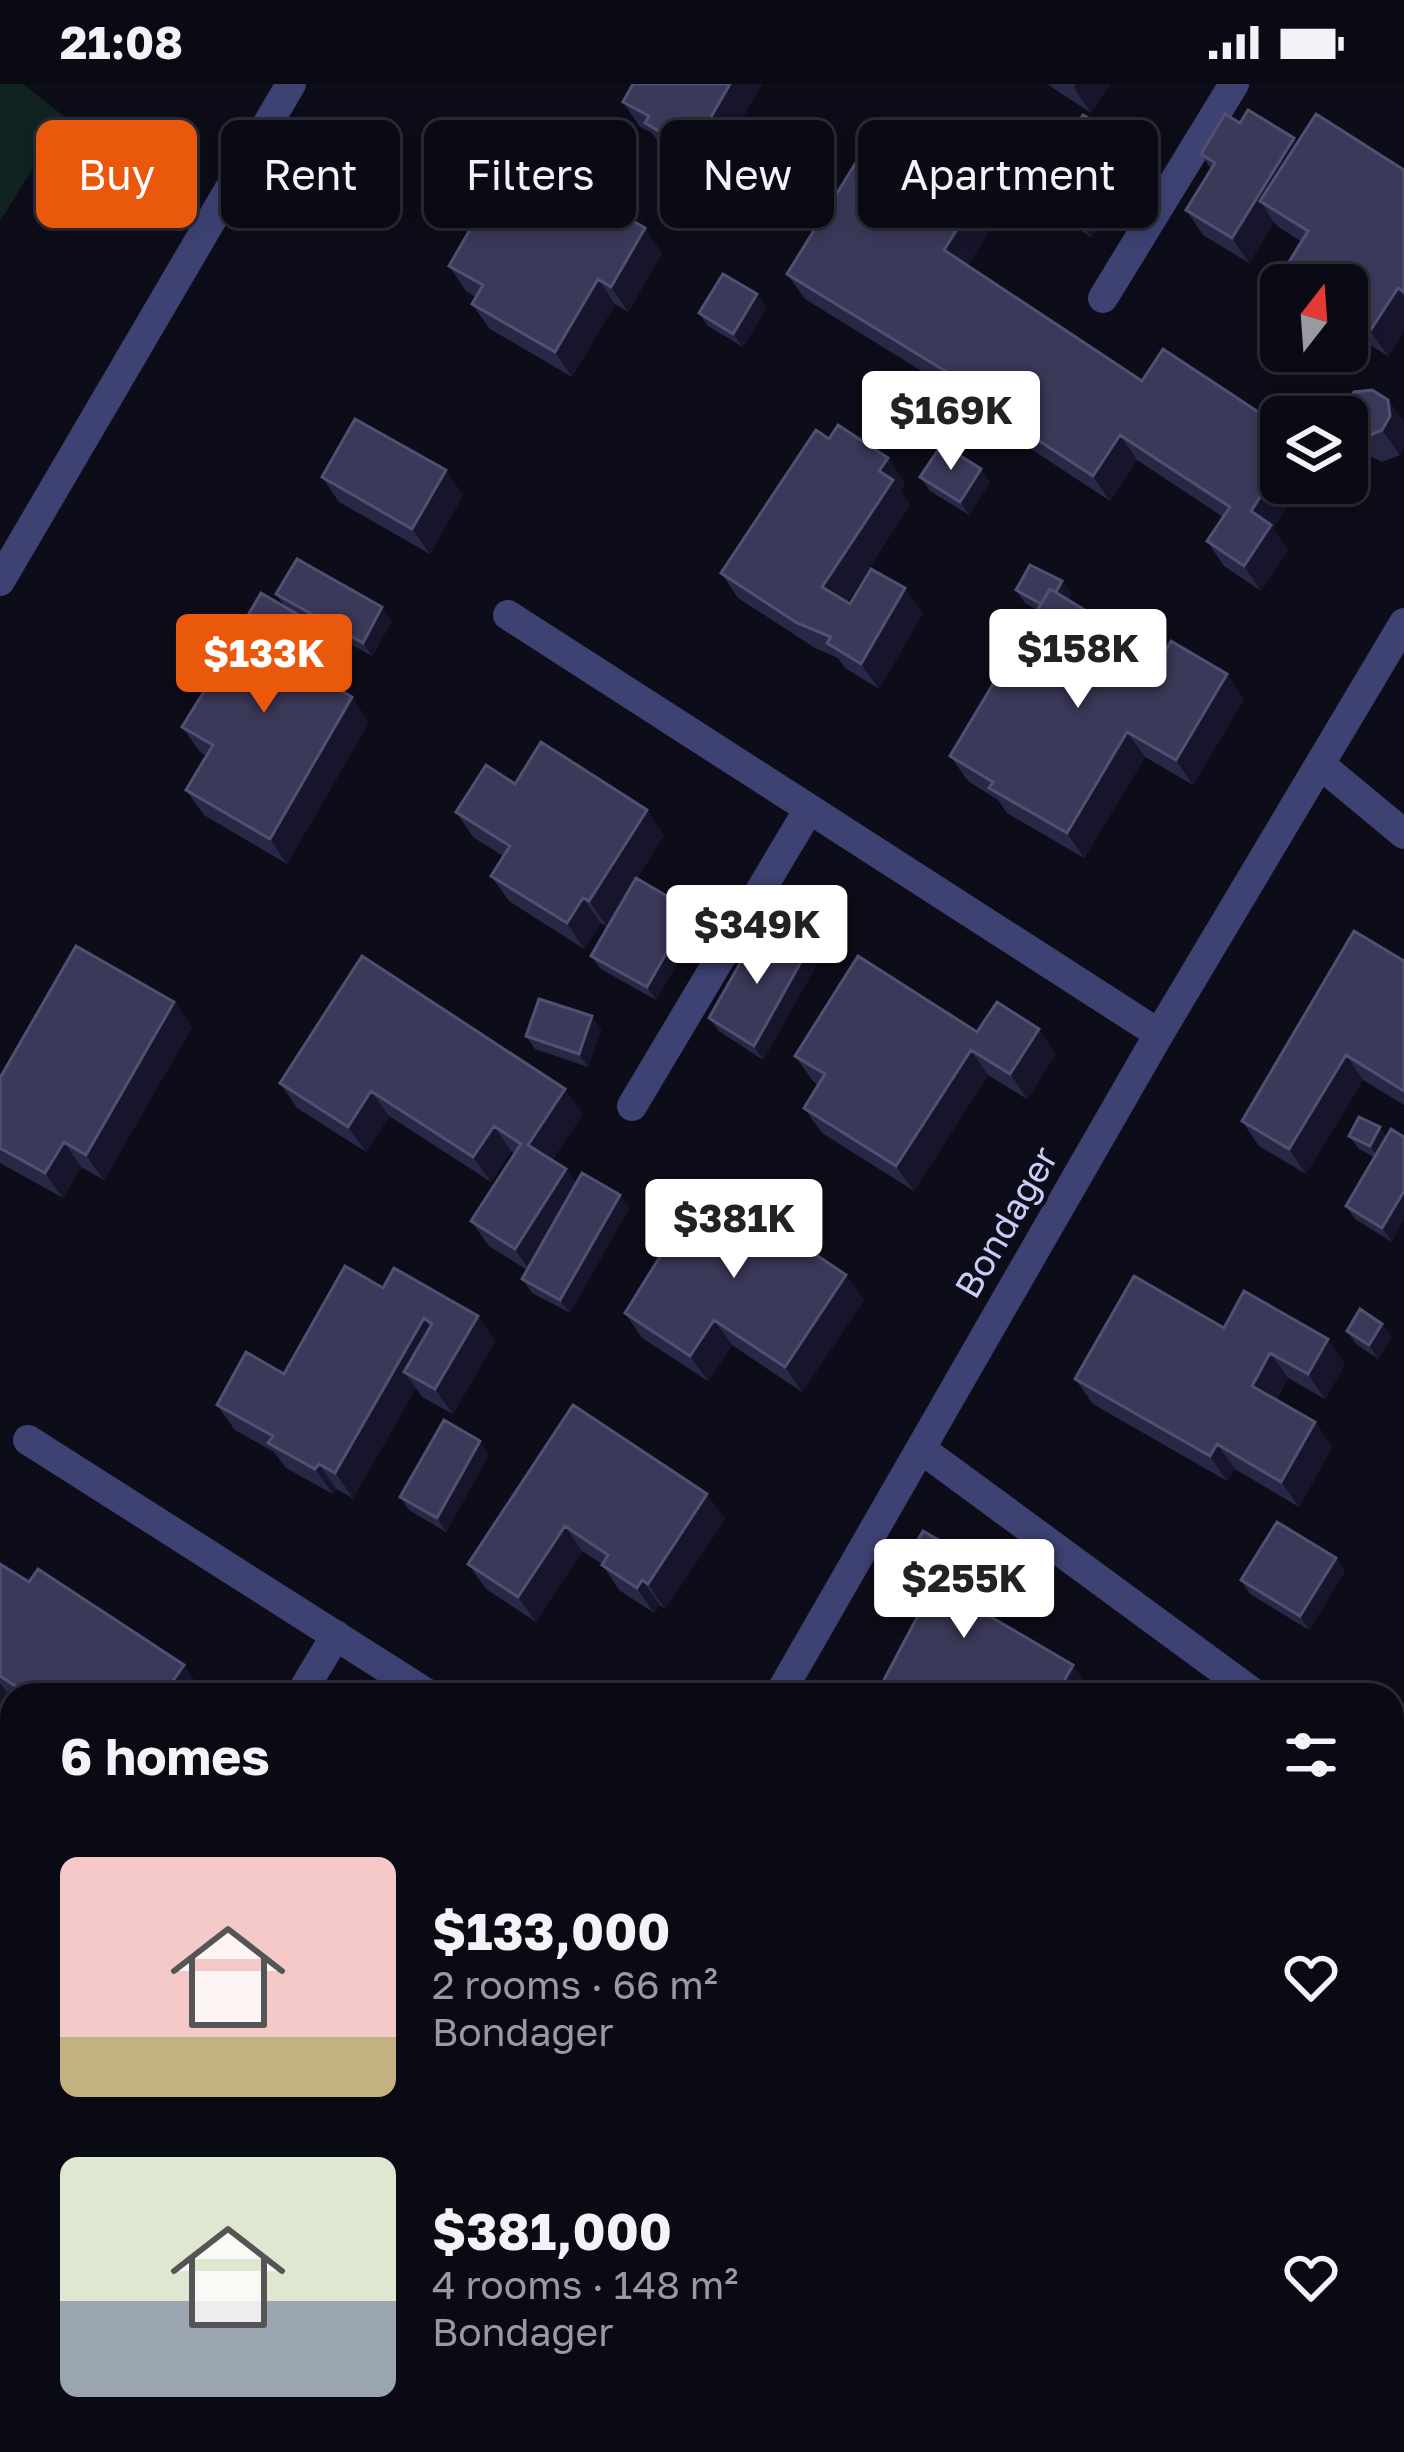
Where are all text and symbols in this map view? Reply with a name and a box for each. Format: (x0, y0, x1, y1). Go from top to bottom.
text: 21:08 (60, 15, 183, 69)
chip: Buy (36, 120, 197, 228)
chip: Rent (221, 120, 400, 228)
chip: Filters (424, 120, 636, 228)
chip: New (660, 120, 834, 228)
chip: Apartment (858, 120, 1158, 228)
north arrow (1260, 264, 1368, 372)
map controls (1260, 264, 1368, 504)
pin: $169K (867, 371, 1035, 473)
text: $169K (889, 386, 1013, 433)
button: layers (1260, 396, 1368, 504)
pin: $158K (994, 609, 1162, 711)
pin: $133K (180, 614, 348, 716)
text: $158K (1016, 624, 1140, 671)
text: $133K (203, 629, 325, 676)
pin: $349K (673, 885, 841, 987)
text: $349K (693, 900, 821, 947)
street label: Bondager (945, 1139, 1066, 1305)
pin: $381K (650, 1179, 818, 1281)
text: $381K (672, 1194, 796, 1241)
pin: $255K (880, 1539, 1048, 1641)
text: $255K (901, 1554, 1027, 1601)
icon: filters (1278, 1722, 1344, 1788)
text: 6 homes (60, 1725, 270, 1786)
text: $133,000 (432, 1900, 670, 1961)
icon: home (156, 1905, 300, 2049)
icon: heart (1278, 1944, 1344, 2010)
text: 2 rooms · 66 m² (432, 1961, 718, 2008)
text: Bondager (432, 2008, 613, 2055)
text: $381,000 (432, 2200, 672, 2261)
icon: home (156, 2205, 300, 2349)
icon: heart (1278, 2244, 1344, 2310)
text: 4 rooms · 148 m² (432, 2261, 738, 2308)
text: Bondager (432, 2308, 613, 2355)

